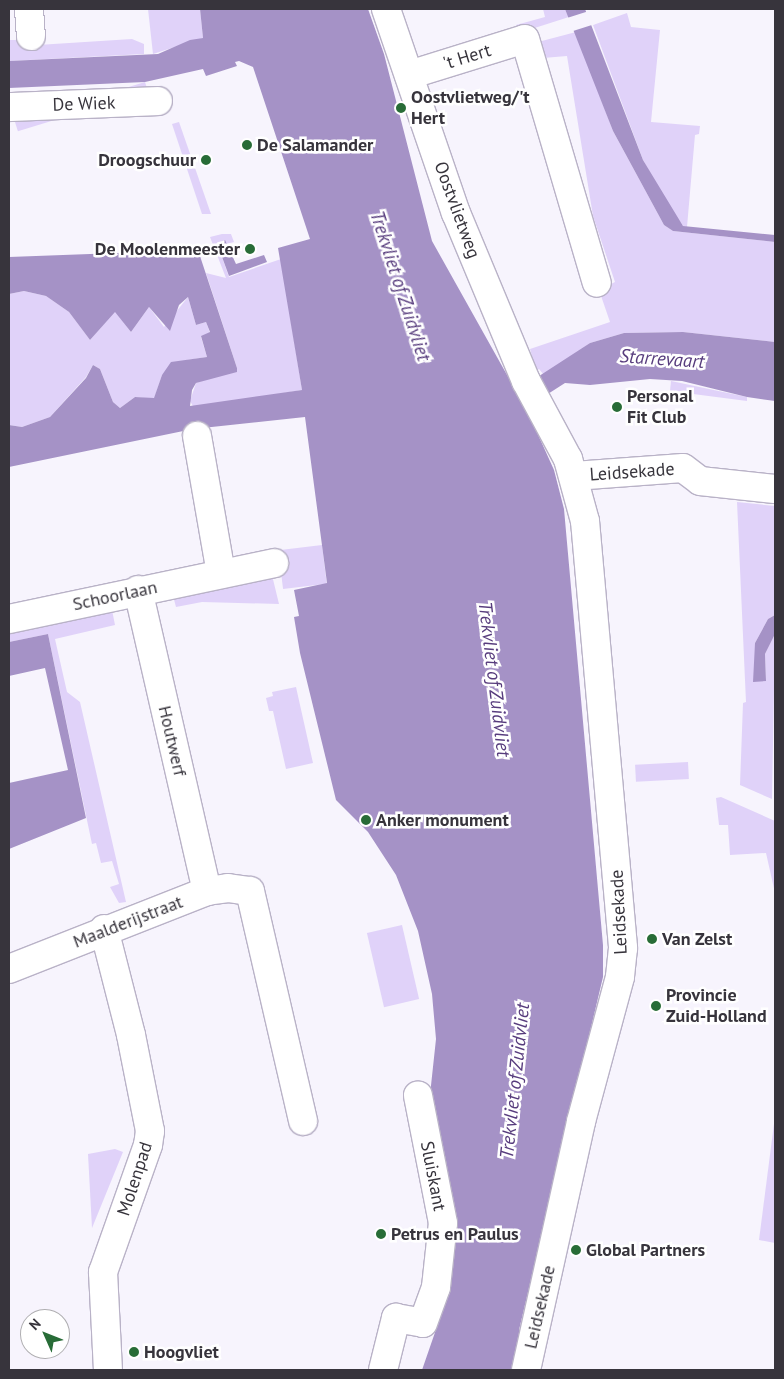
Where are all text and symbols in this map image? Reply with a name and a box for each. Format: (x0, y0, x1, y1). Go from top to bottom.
street label: 't Hert (440, 40, 494, 74)
place label: Oostvlietweg/'t Hert (411, 87, 530, 130)
street label: De Wiek (52, 92, 116, 116)
marker: Oostvlietweg/'t Hert (395, 102, 407, 114)
place label: De Salamander (257, 134, 373, 156)
marker: De Salamander (241, 139, 253, 151)
place label: Droogschuur (98, 149, 196, 171)
marker: Droogschuur (200, 154, 212, 166)
street label: Oostvlietweg (430, 159, 484, 261)
water label: Trekvliet of Zuidvliet (365, 208, 435, 364)
place label: De Moolenmeester (95, 238, 240, 260)
marker: De Moolenmeester (244, 243, 256, 255)
water label: Starrevaart (619, 345, 705, 373)
place label: Personal Fit Club (627, 386, 693, 428)
marker: Personal Fit Club (611, 401, 623, 413)
street label: Leidsekade (589, 458, 675, 486)
street label: Schoorlaan (71, 577, 159, 615)
water label: Trekvliet of Zuidvliet (473, 600, 515, 758)
street label: Houtwerf (153, 704, 191, 778)
place label: Anker monument (376, 809, 509, 831)
marker: Anker monument (360, 814, 372, 826)
street label: Leidsekade (606, 869, 632, 955)
street label: Maalderijstraat (70, 891, 186, 953)
place label: Van Zelst (662, 928, 732, 950)
marker: Van Zelst (646, 933, 658, 945)
place label: Provincie Zuid-Holland (666, 985, 767, 1028)
marker: Provincie Zuid-Holland (650, 1000, 662, 1012)
water label: Trekvliet of Zuidvliet (495, 1002, 535, 1160)
street label: Molenpad (113, 1139, 157, 1219)
street label: Sluiskant (416, 1139, 450, 1213)
place label: Petrus en Paulus (391, 1223, 519, 1245)
marker: Petrus en Paulus (375, 1228, 387, 1240)
place label: Global Partners (586, 1239, 705, 1261)
marker: Global Partners (570, 1244, 582, 1256)
street label: Leidsekade (520, 1263, 560, 1351)
north arrow (20, 1309, 70, 1359)
text: N (25, 1315, 45, 1334)
place label: Hoogvliet (144, 1341, 219, 1363)
marker: Hoogvliet (128, 1346, 140, 1358)

